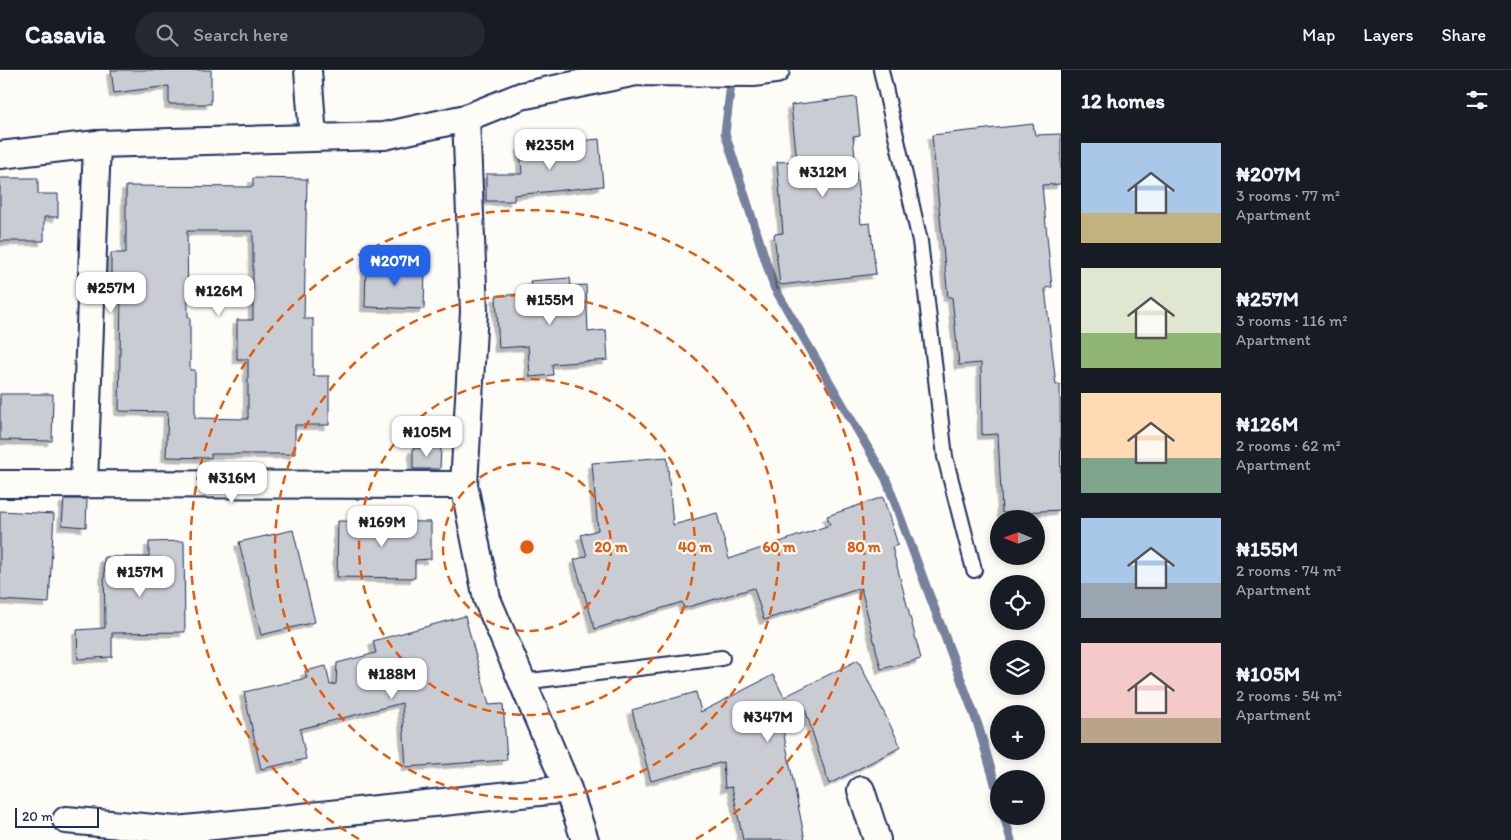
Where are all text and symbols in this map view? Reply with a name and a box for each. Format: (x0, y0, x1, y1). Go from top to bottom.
search box (135, 12, 485, 57)
text: Casavia (25, 20, 105, 49)
icon: search (153, 21, 181, 49)
text: Search here (193, 23, 288, 46)
text: Map (1302, 24, 1335, 46)
text: Layers (1363, 24, 1413, 46)
text: Share (1441, 24, 1486, 46)
icon: filters (1463, 86, 1491, 114)
text: 12 homes (1081, 88, 1165, 113)
pin: ₦235M (515, 128, 585, 171)
text: ₦235M (526, 135, 574, 154)
pin: ₦312M (788, 156, 858, 198)
text: ₦207M (1236, 161, 1301, 186)
text: ₦312M (799, 162, 847, 181)
icon: home (1121, 163, 1181, 223)
text: 3 rooms · 77 m² (1236, 186, 1340, 205)
text: Apartment (1236, 205, 1311, 224)
pin: ₦207M (360, 244, 430, 287)
text: ₦207M (370, 251, 420, 270)
pin: ₦257M (76, 272, 146, 314)
pin: ₦126M (184, 274, 254, 317)
text: ₦257M (87, 278, 135, 297)
text: ₦126M (195, 281, 243, 300)
pin: ₦155M (515, 284, 585, 326)
text: ₦257M (1236, 286, 1299, 311)
icon: home (1121, 288, 1181, 348)
text: ₦155M (526, 290, 574, 309)
text: 3 rooms · 116 m² (1236, 311, 1347, 330)
text: Apartment (1236, 330, 1311, 349)
text: ₦126M (1236, 411, 1298, 436)
icon: home (1121, 413, 1181, 473)
pin: ₦105M (392, 416, 462, 458)
text: ₦105M (403, 422, 451, 441)
text: 2 rooms · 62 m² (1236, 436, 1341, 455)
text: Apartment (1236, 455, 1311, 474)
pin: ₦316M (197, 462, 267, 504)
text: ₦316M (208, 468, 256, 487)
pin: ₦169M (347, 506, 417, 548)
north arrow (990, 510, 1045, 565)
map controls (990, 510, 1045, 825)
text: ₦169M (358, 512, 406, 531)
text: ₦155M (1236, 536, 1298, 561)
centre of rings (518, 538, 536, 556)
text: 20 m (594, 538, 628, 556)
text: 40 m (678, 538, 713, 556)
text: 60 m (762, 538, 796, 556)
text: 80 m (847, 538, 881, 556)
icon: home (1121, 538, 1181, 598)
pin: ₦157M (105, 556, 175, 598)
text: 2 rooms · 74 m² (1236, 561, 1341, 580)
text: ₦157M (116, 562, 164, 581)
button: locate (990, 575, 1045, 630)
text: Apartment (1236, 580, 1311, 599)
button: layers (990, 640, 1045, 695)
pin: ₦188M (357, 658, 427, 700)
text: ₦105M (1236, 661, 1300, 686)
icon: home (1121, 663, 1181, 723)
text: ₦188M (368, 664, 416, 683)
text: 2 rooms · 54 m² (1236, 686, 1342, 705)
pin: ₦347M (733, 700, 803, 743)
button: + (990, 705, 1045, 760)
text: Apartment (1236, 705, 1311, 724)
text: ₦347M (743, 707, 793, 726)
button: − (990, 770, 1045, 825)
scale bar (15, 805, 99, 828)
text: 20 m (22, 808, 53, 825)

